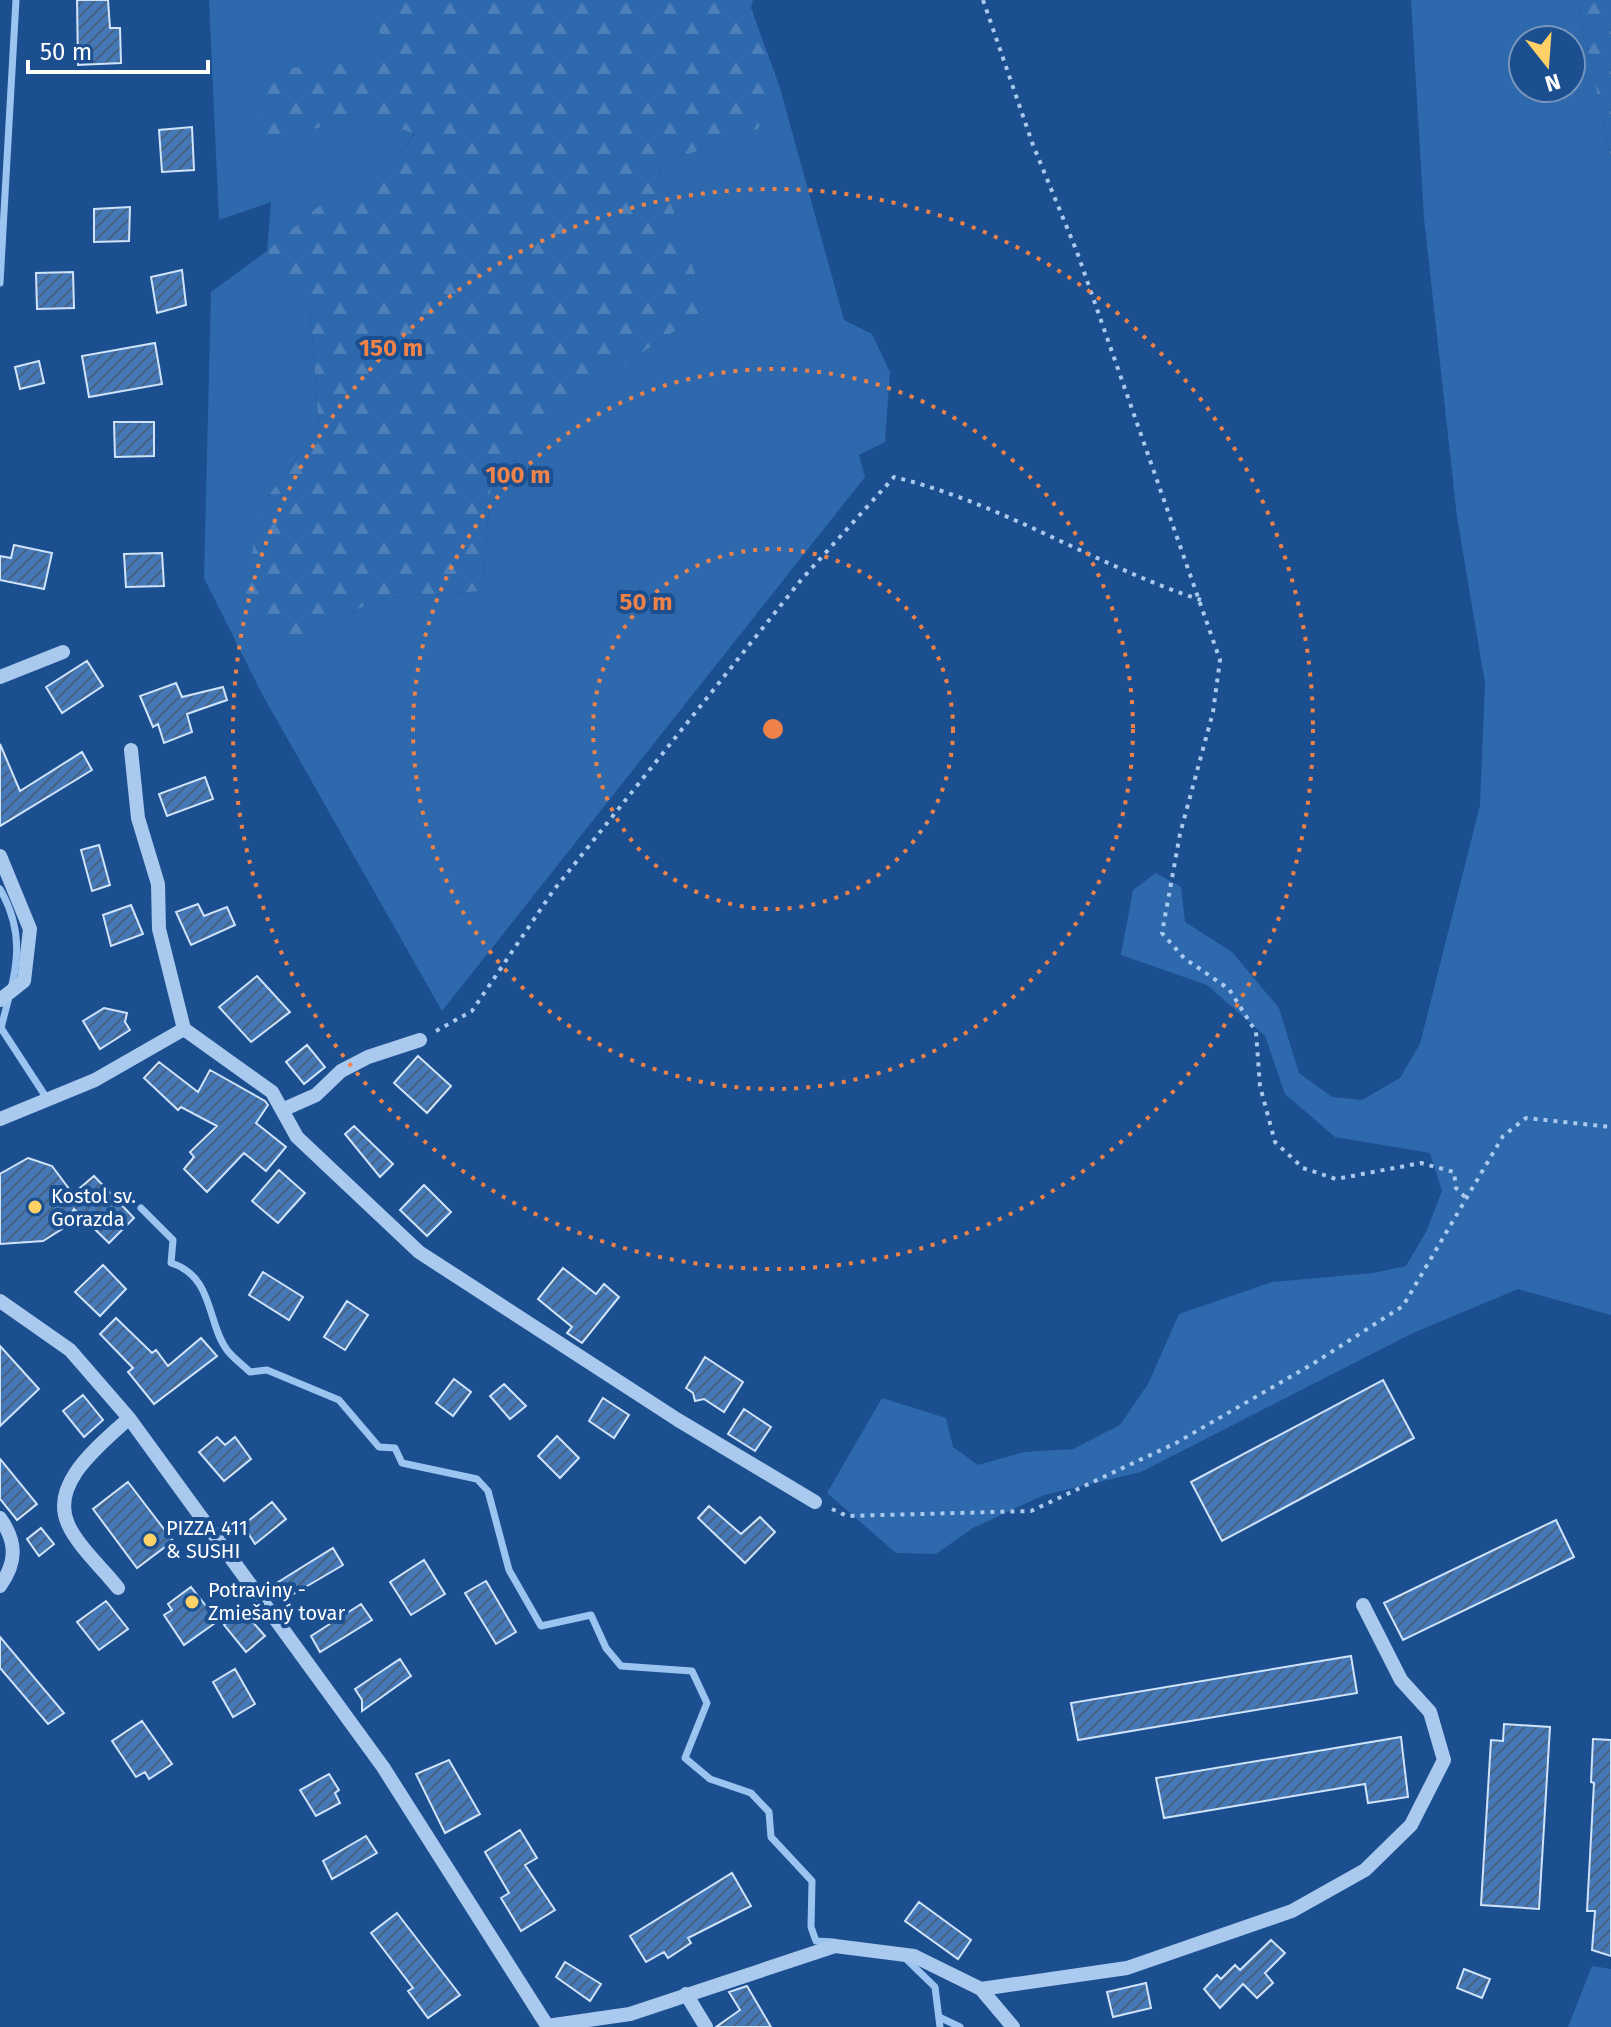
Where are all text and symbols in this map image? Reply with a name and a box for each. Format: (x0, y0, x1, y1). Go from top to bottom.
scale bar (28, 24, 208, 74)
north arrow (1507, 24, 1587, 104)
text: 50 m (40, 38, 92, 66)
text: N (1542, 68, 1564, 98)
text: 150 m (359, 334, 423, 362)
text: 100 m (485, 461, 551, 489)
text: 50 m (620, 588, 672, 616)
centre of rings (759, 715, 787, 743)
place label: Kostol sv. Gorazda (51, 1184, 136, 1231)
marker: Kostol sv. Gorazda (26, 1198, 44, 1216)
place label: PIZZA 411 & SUSHI (166, 1516, 248, 1563)
marker: PIZZA 411 & SUSHI (141, 1531, 159, 1549)
place label: Potraviny - Zmiešaný tovar (208, 1578, 345, 1625)
marker: Potraviny - Zmiešaný tovar (183, 1593, 201, 1611)

